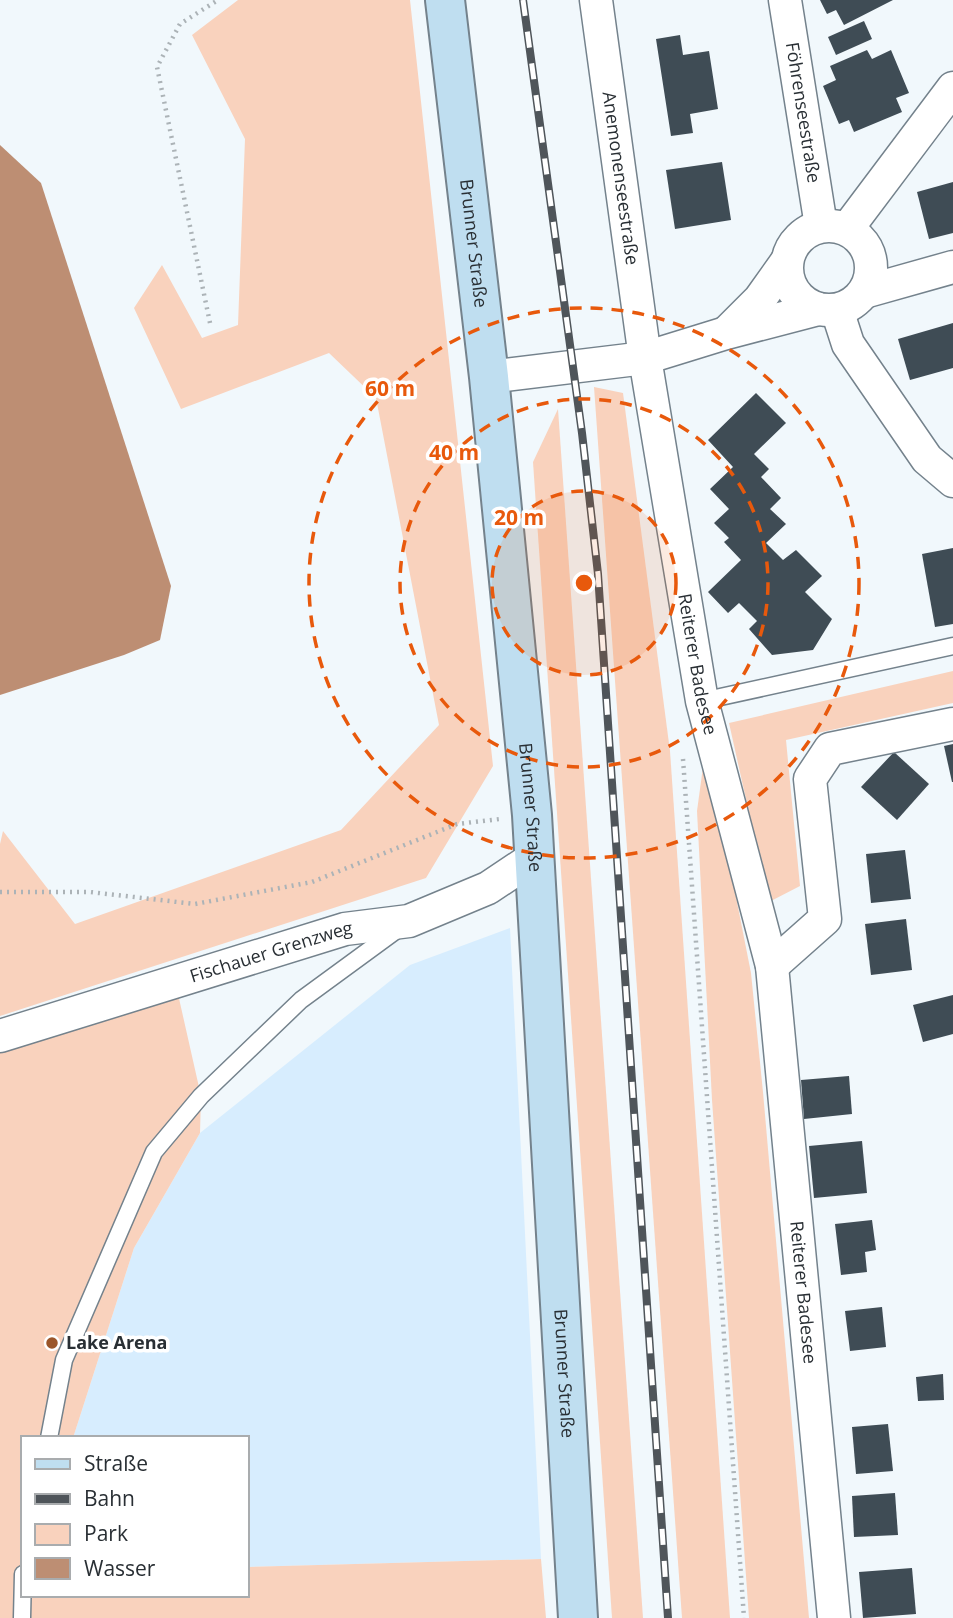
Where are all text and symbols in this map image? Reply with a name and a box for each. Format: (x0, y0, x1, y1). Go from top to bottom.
street label: Föhrenseestraße (781, 40, 827, 185)
street label: Anemonenseestraße (598, 90, 645, 266)
street label: Brunner Straße (455, 178, 494, 309)
text: 60 m (365, 374, 415, 402)
text: 40 m (429, 438, 479, 466)
text: 20 m (494, 503, 544, 531)
centre of rings (572, 571, 596, 595)
street label: Reiterer Badesee (673, 592, 723, 737)
street label: Brunner Straße (514, 742, 548, 873)
street label: Fischauer Grenzweg (187, 915, 354, 987)
street label: Reiterer Badesee (785, 1220, 823, 1365)
street label: Brunner Straße (549, 1308, 581, 1439)
place label: Lake Arena (66, 1330, 167, 1354)
marker: Lake Arena (44, 1335, 60, 1351)
legend (21, 1436, 248, 1597)
text: Straße (84, 1449, 148, 1477)
text: Bahn (84, 1484, 135, 1512)
text: Park (84, 1519, 128, 1547)
text: Wasser (84, 1554, 156, 1582)

